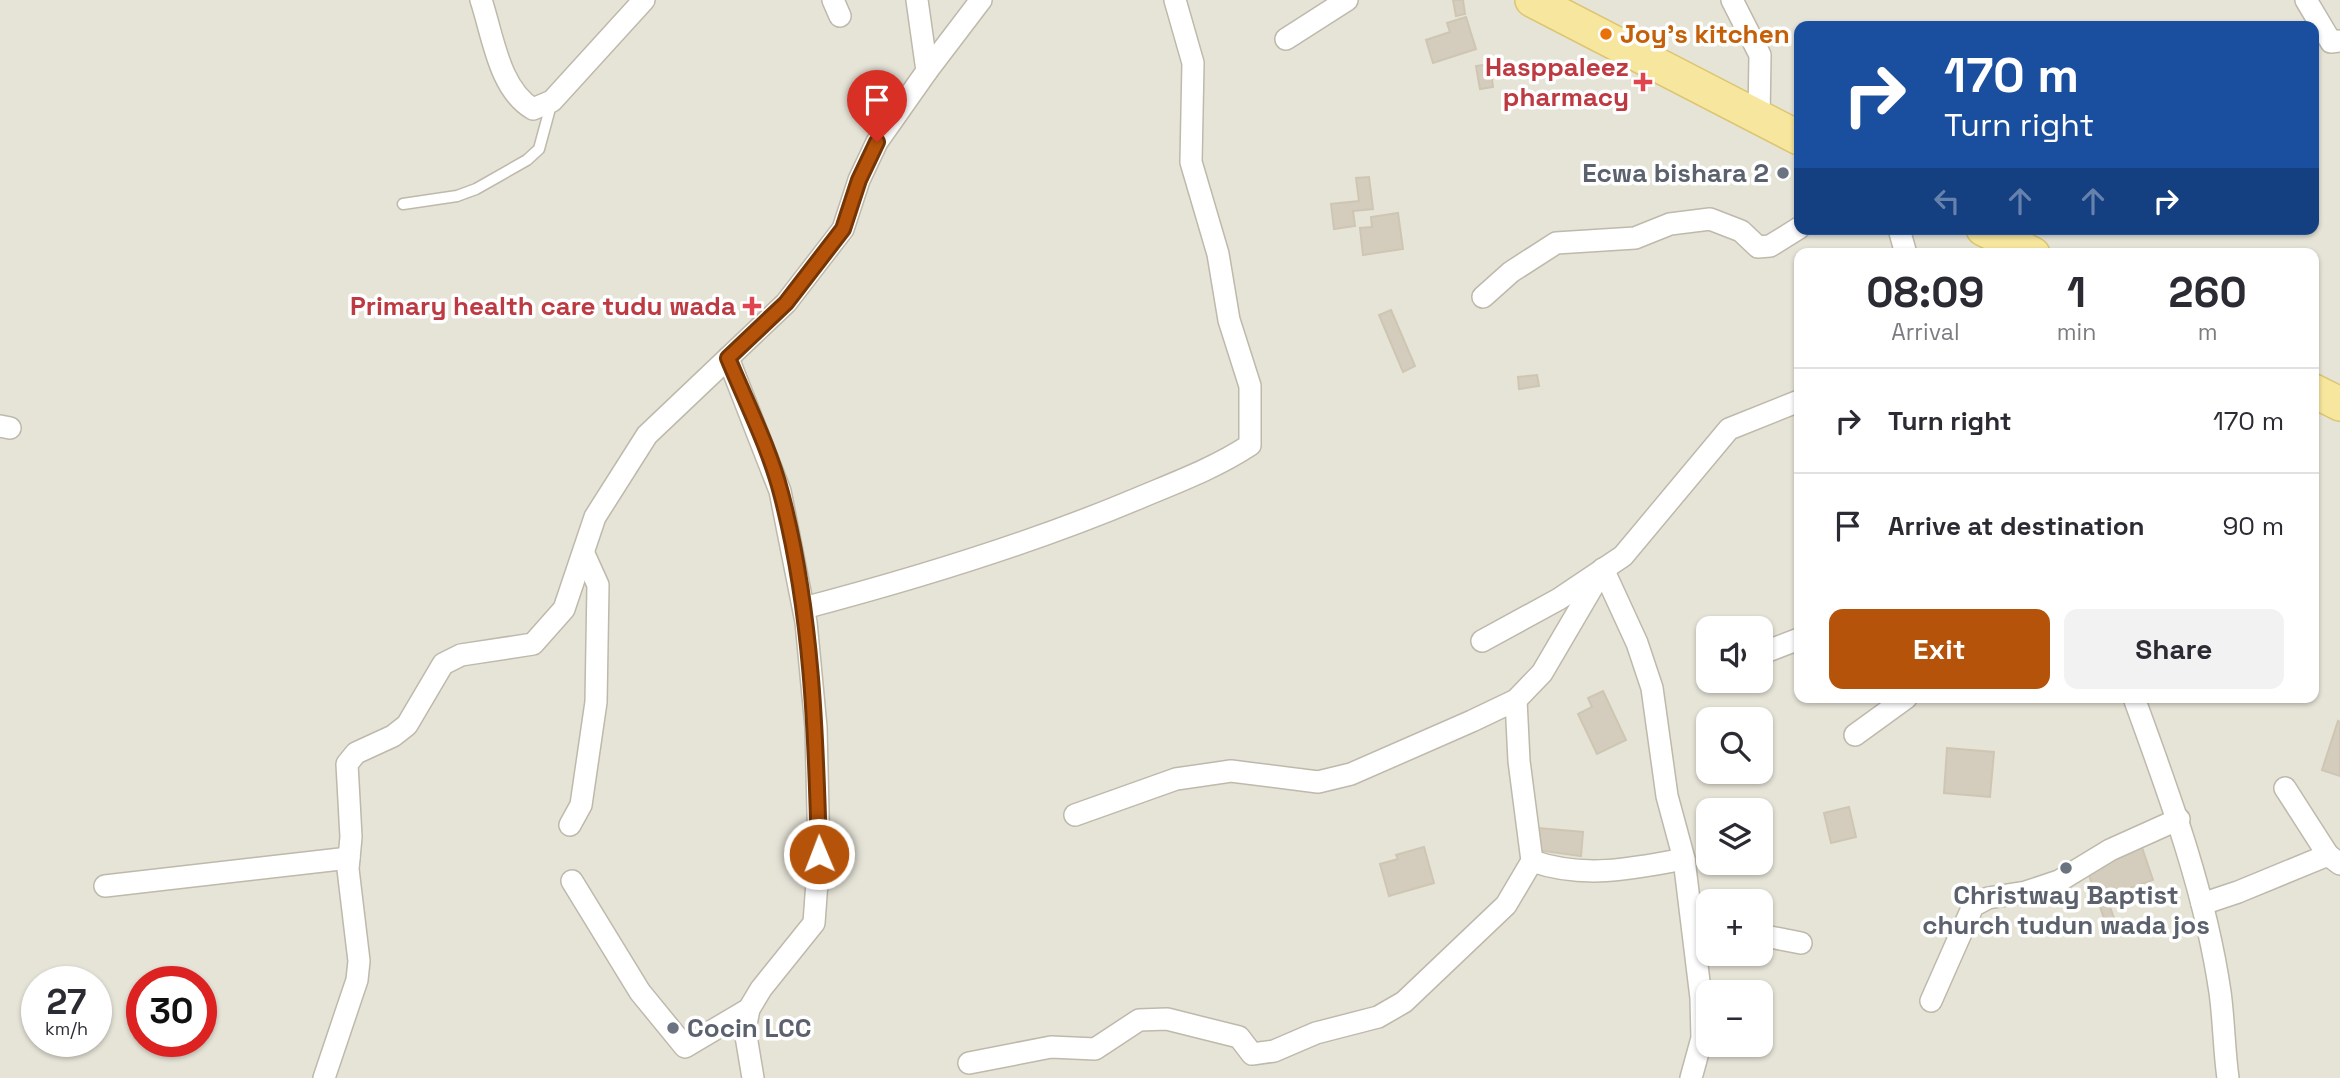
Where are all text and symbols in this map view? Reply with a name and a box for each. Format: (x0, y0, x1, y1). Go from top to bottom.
place label: Joy's kitchen (1620, 17, 1790, 51)
marker: Joy's kitchen (1598, 26, 1614, 42)
text: 170 m (1944, 44, 2079, 106)
icon: right (1829, 49, 1920, 140)
place label: Hasppaleez pharmacy (1485, 50, 1629, 114)
pin (847, 70, 907, 142)
marker: Hasppaleez pharmacy (1635, 74, 1651, 90)
icon: arrive (858, 81, 896, 119)
text: Turn right (1944, 105, 2094, 145)
place label: Ecwa bishara 2 (1582, 156, 1769, 190)
marker: Ecwa bishara 2 (1775, 165, 1791, 181)
icon: left (1928, 182, 1966, 220)
icon: ahead (2001, 182, 2039, 220)
icon: ahead (2074, 182, 2112, 220)
icon: right (2147, 182, 2185, 220)
text: 08:09 (1866, 266, 1984, 319)
text: 1 (2067, 266, 2086, 319)
text: 260 (2169, 266, 2247, 319)
place label: Primary health care tudu wada (350, 289, 736, 323)
marker: Primary health care tudu wada (742, 296, 762, 316)
text: Arrival (1891, 317, 1960, 347)
text: min (2057, 317, 2096, 347)
text: m (2198, 317, 2218, 347)
icon: right (1829, 402, 1867, 440)
text: Turn right (1888, 404, 2012, 438)
text: 170 m (2213, 404, 2284, 438)
icon: arrive (1829, 507, 1867, 545)
text: Arrive at destination (1888, 509, 2145, 543)
text: 90 m (2222, 509, 2284, 543)
button: Exit (1829, 609, 2050, 689)
button: Share (2064, 609, 2284, 689)
map controls (1696, 616, 1773, 1057)
button: sound (1696, 616, 1773, 693)
button: search (1696, 707, 1773, 784)
button: layers (1696, 798, 1773, 875)
position arrow (782, 817, 856, 891)
marker: Christway Baptist church tudun wada jos (2058, 860, 2074, 876)
place label: Christway Baptist church tudun wada jos (1922, 878, 2210, 942)
button: + (1696, 889, 1773, 966)
speed limit sign: 30 (126, 966, 217, 1057)
text: 27 (47, 980, 86, 1024)
button: − (1696, 980, 1773, 1057)
place label: Cocin LCC (687, 1011, 811, 1045)
text: km/h (45, 1017, 88, 1040)
marker: Cocin LCC (665, 1020, 681, 1036)

